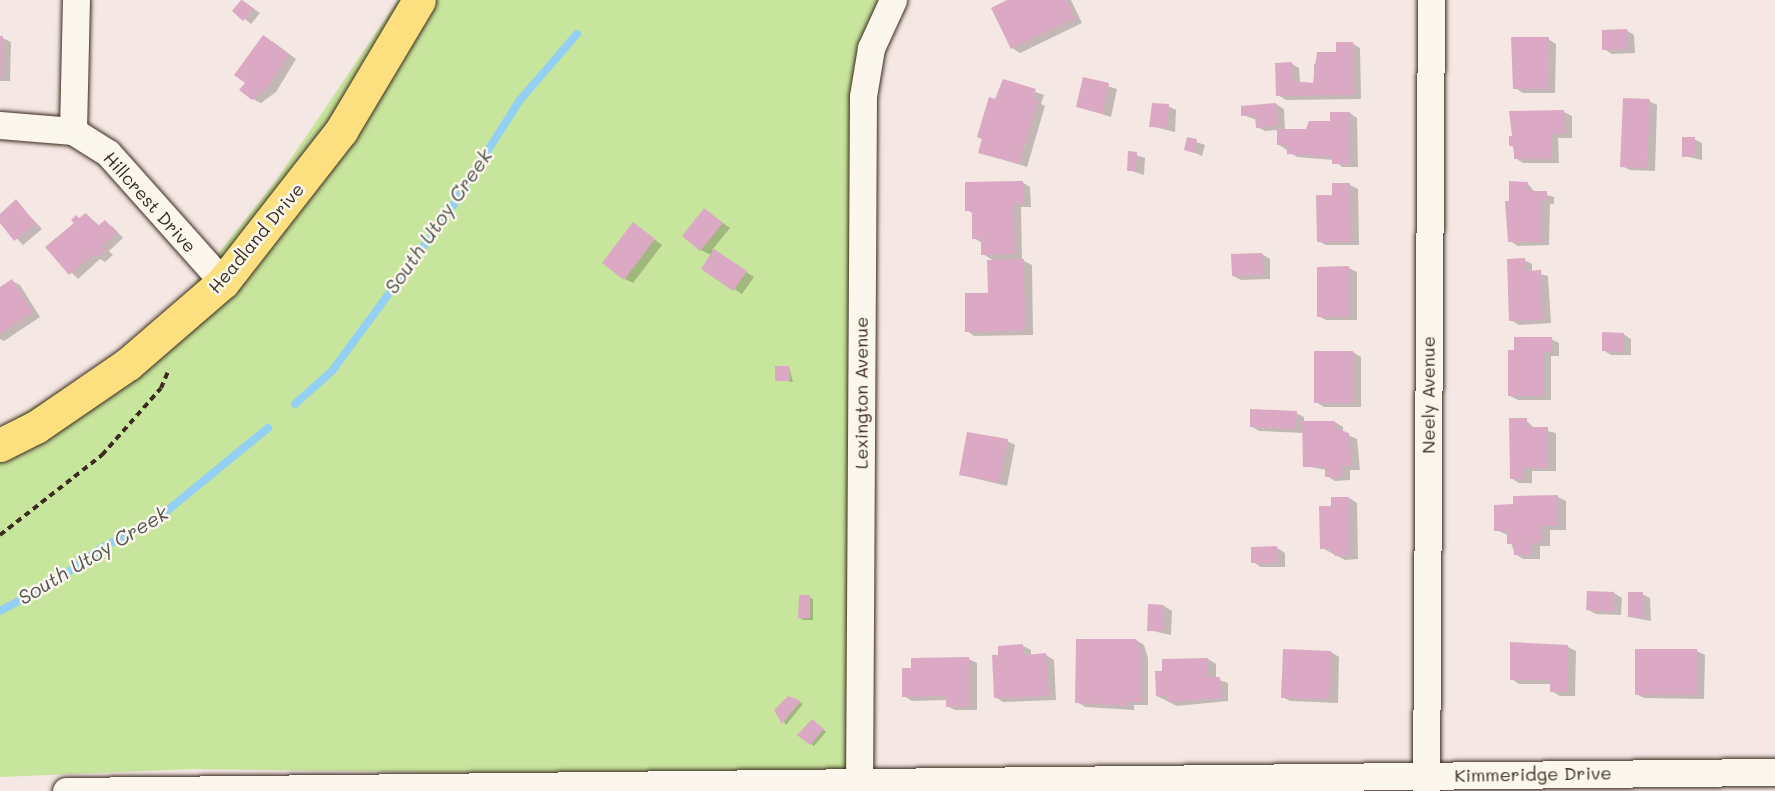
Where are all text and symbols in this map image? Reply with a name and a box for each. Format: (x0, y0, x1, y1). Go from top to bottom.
water label: South Utoy Creek (379, 144, 497, 298)
street label: Hillcrest Drive (99, 147, 201, 257)
street label: Headland Drive (204, 179, 308, 297)
street label: Lexington Avenue (850, 317, 872, 469)
street label: Neely Avenue (1417, 336, 1439, 454)
water label: South Utoy Creek (13, 501, 173, 609)
street label: Kimmeridge Drive (1454, 762, 1612, 786)

